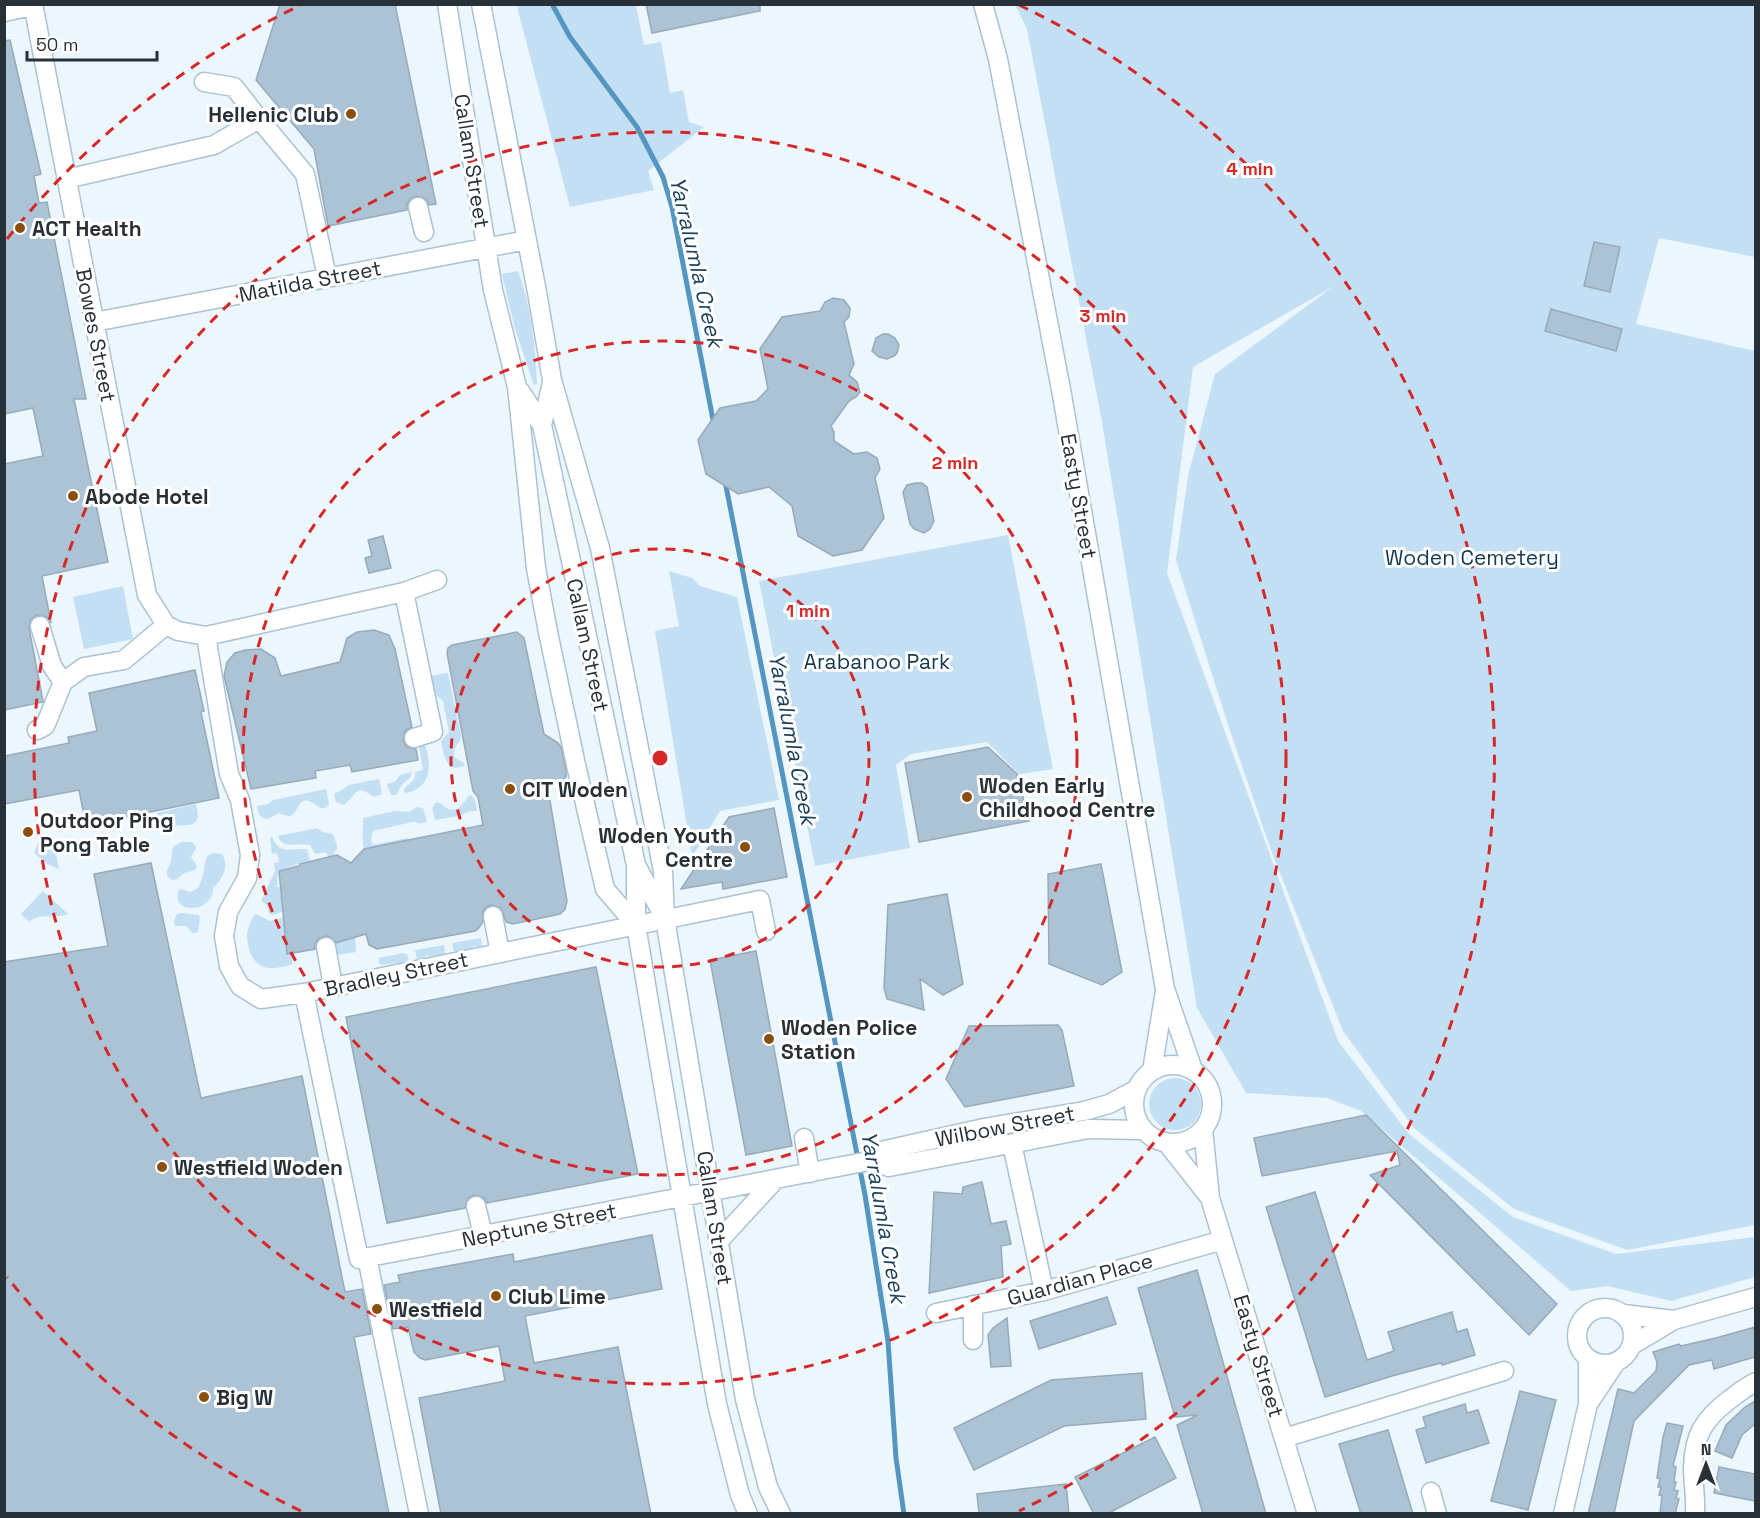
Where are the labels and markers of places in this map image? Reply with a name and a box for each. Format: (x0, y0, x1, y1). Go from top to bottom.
place label: Hellenic Club (208, 101, 339, 128)
marker: Hellenic Club (344, 107, 358, 121)
place label: ACT Health (32, 215, 142, 242)
marker: ACT Health (13, 221, 27, 235)
place label: Abode Hotel (85, 483, 209, 510)
marker: Abode Hotel (66, 489, 80, 503)
centre of rings (650, 748, 670, 768)
place label: Woden Early Childhood Centre (979, 772, 1155, 823)
place label: CIT Woden (522, 776, 628, 803)
marker: CIT Woden (503, 782, 517, 796)
marker: Woden Early Childhood Centre (960, 790, 974, 804)
place label: Outdoor Ping Pong Table (40, 807, 174, 858)
place label: Woden Youth Centre (598, 822, 733, 873)
marker: Outdoor Ping Pong Table (21, 825, 35, 839)
marker: Woden Youth Centre (738, 840, 752, 854)
place label: Woden Police Station (781, 1014, 917, 1065)
marker: Woden Police Station (762, 1032, 776, 1046)
place label: Westfield Woden (174, 1154, 343, 1181)
marker: Westfield Woden (155, 1160, 169, 1174)
place label: Club Lime (508, 1283, 606, 1310)
marker: Club Lime (489, 1289, 503, 1303)
place label: Westfield (389, 1296, 483, 1323)
marker: Westfield (370, 1302, 384, 1316)
place label: Big W (216, 1384, 273, 1411)
marker: Big W (197, 1390, 211, 1404)

